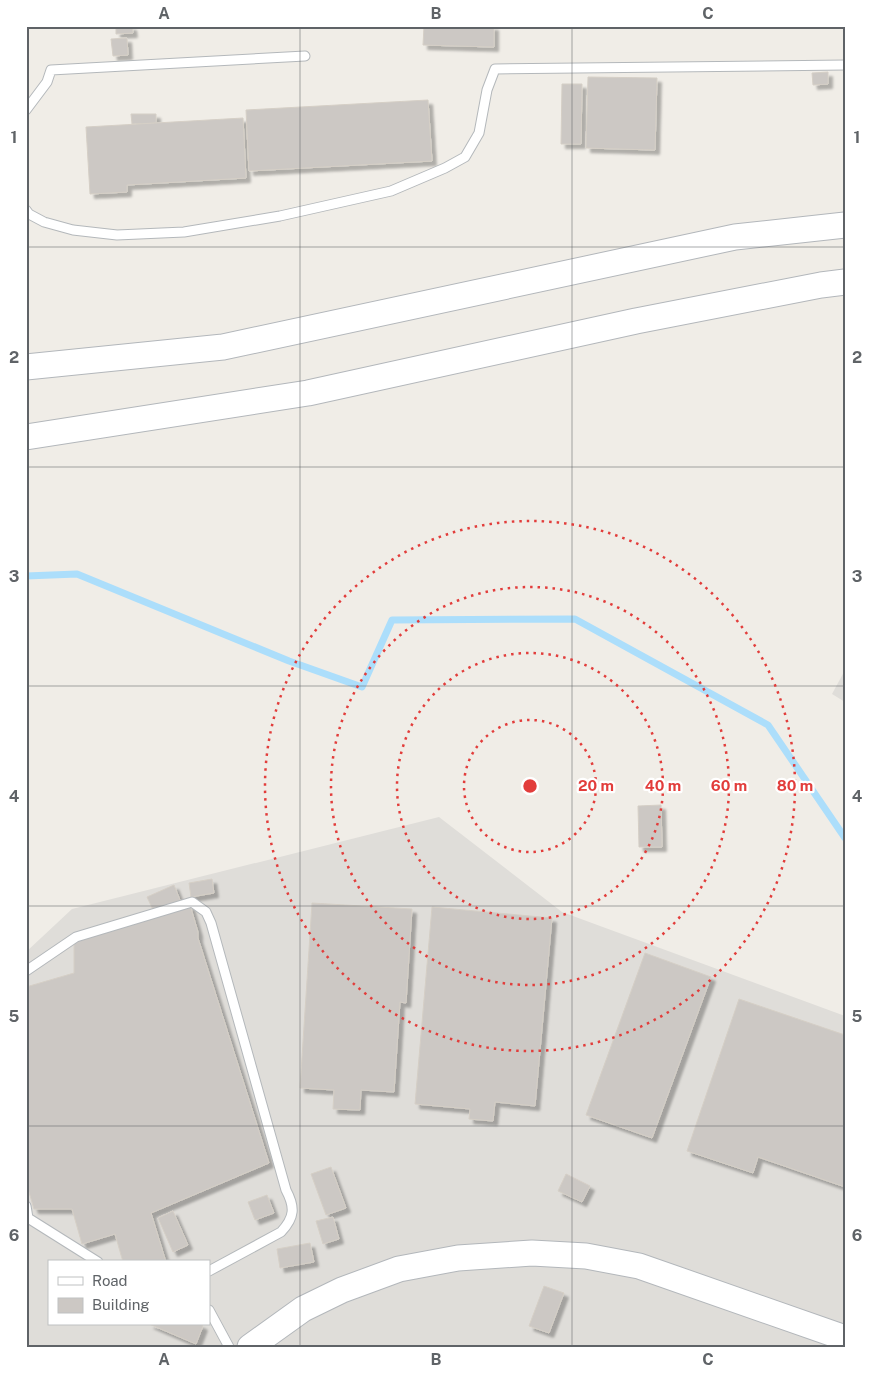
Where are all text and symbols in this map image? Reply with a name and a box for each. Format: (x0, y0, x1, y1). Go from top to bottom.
text: A (158, 4, 170, 23)
text: B (431, 4, 442, 23)
text: C (702, 4, 714, 23)
text: 1 (11, 128, 17, 147)
text: 1 (854, 128, 860, 147)
text: 2 (9, 348, 19, 367)
text: 2 (852, 348, 862, 367)
text: 3 (9, 567, 19, 586)
text: 3 (852, 567, 862, 586)
centre of rings (521, 777, 539, 795)
text: 20 m (578, 777, 614, 794)
text: 40 m (645, 777, 681, 794)
text: 60 m (711, 777, 747, 794)
text: 80 m (777, 777, 813, 794)
text: 4 (9, 787, 20, 806)
text: 4 (852, 787, 863, 806)
text: 5 (9, 1007, 20, 1026)
text: 5 (852, 1007, 863, 1026)
text: 6 (9, 1226, 19, 1245)
text: 6 (852, 1226, 862, 1245)
legend (48, 1260, 210, 1326)
text: Road (92, 1272, 128, 1289)
text: Building (92, 1296, 150, 1313)
text: A (158, 1350, 170, 1369)
text: B (431, 1350, 442, 1369)
text: C (702, 1350, 714, 1369)

